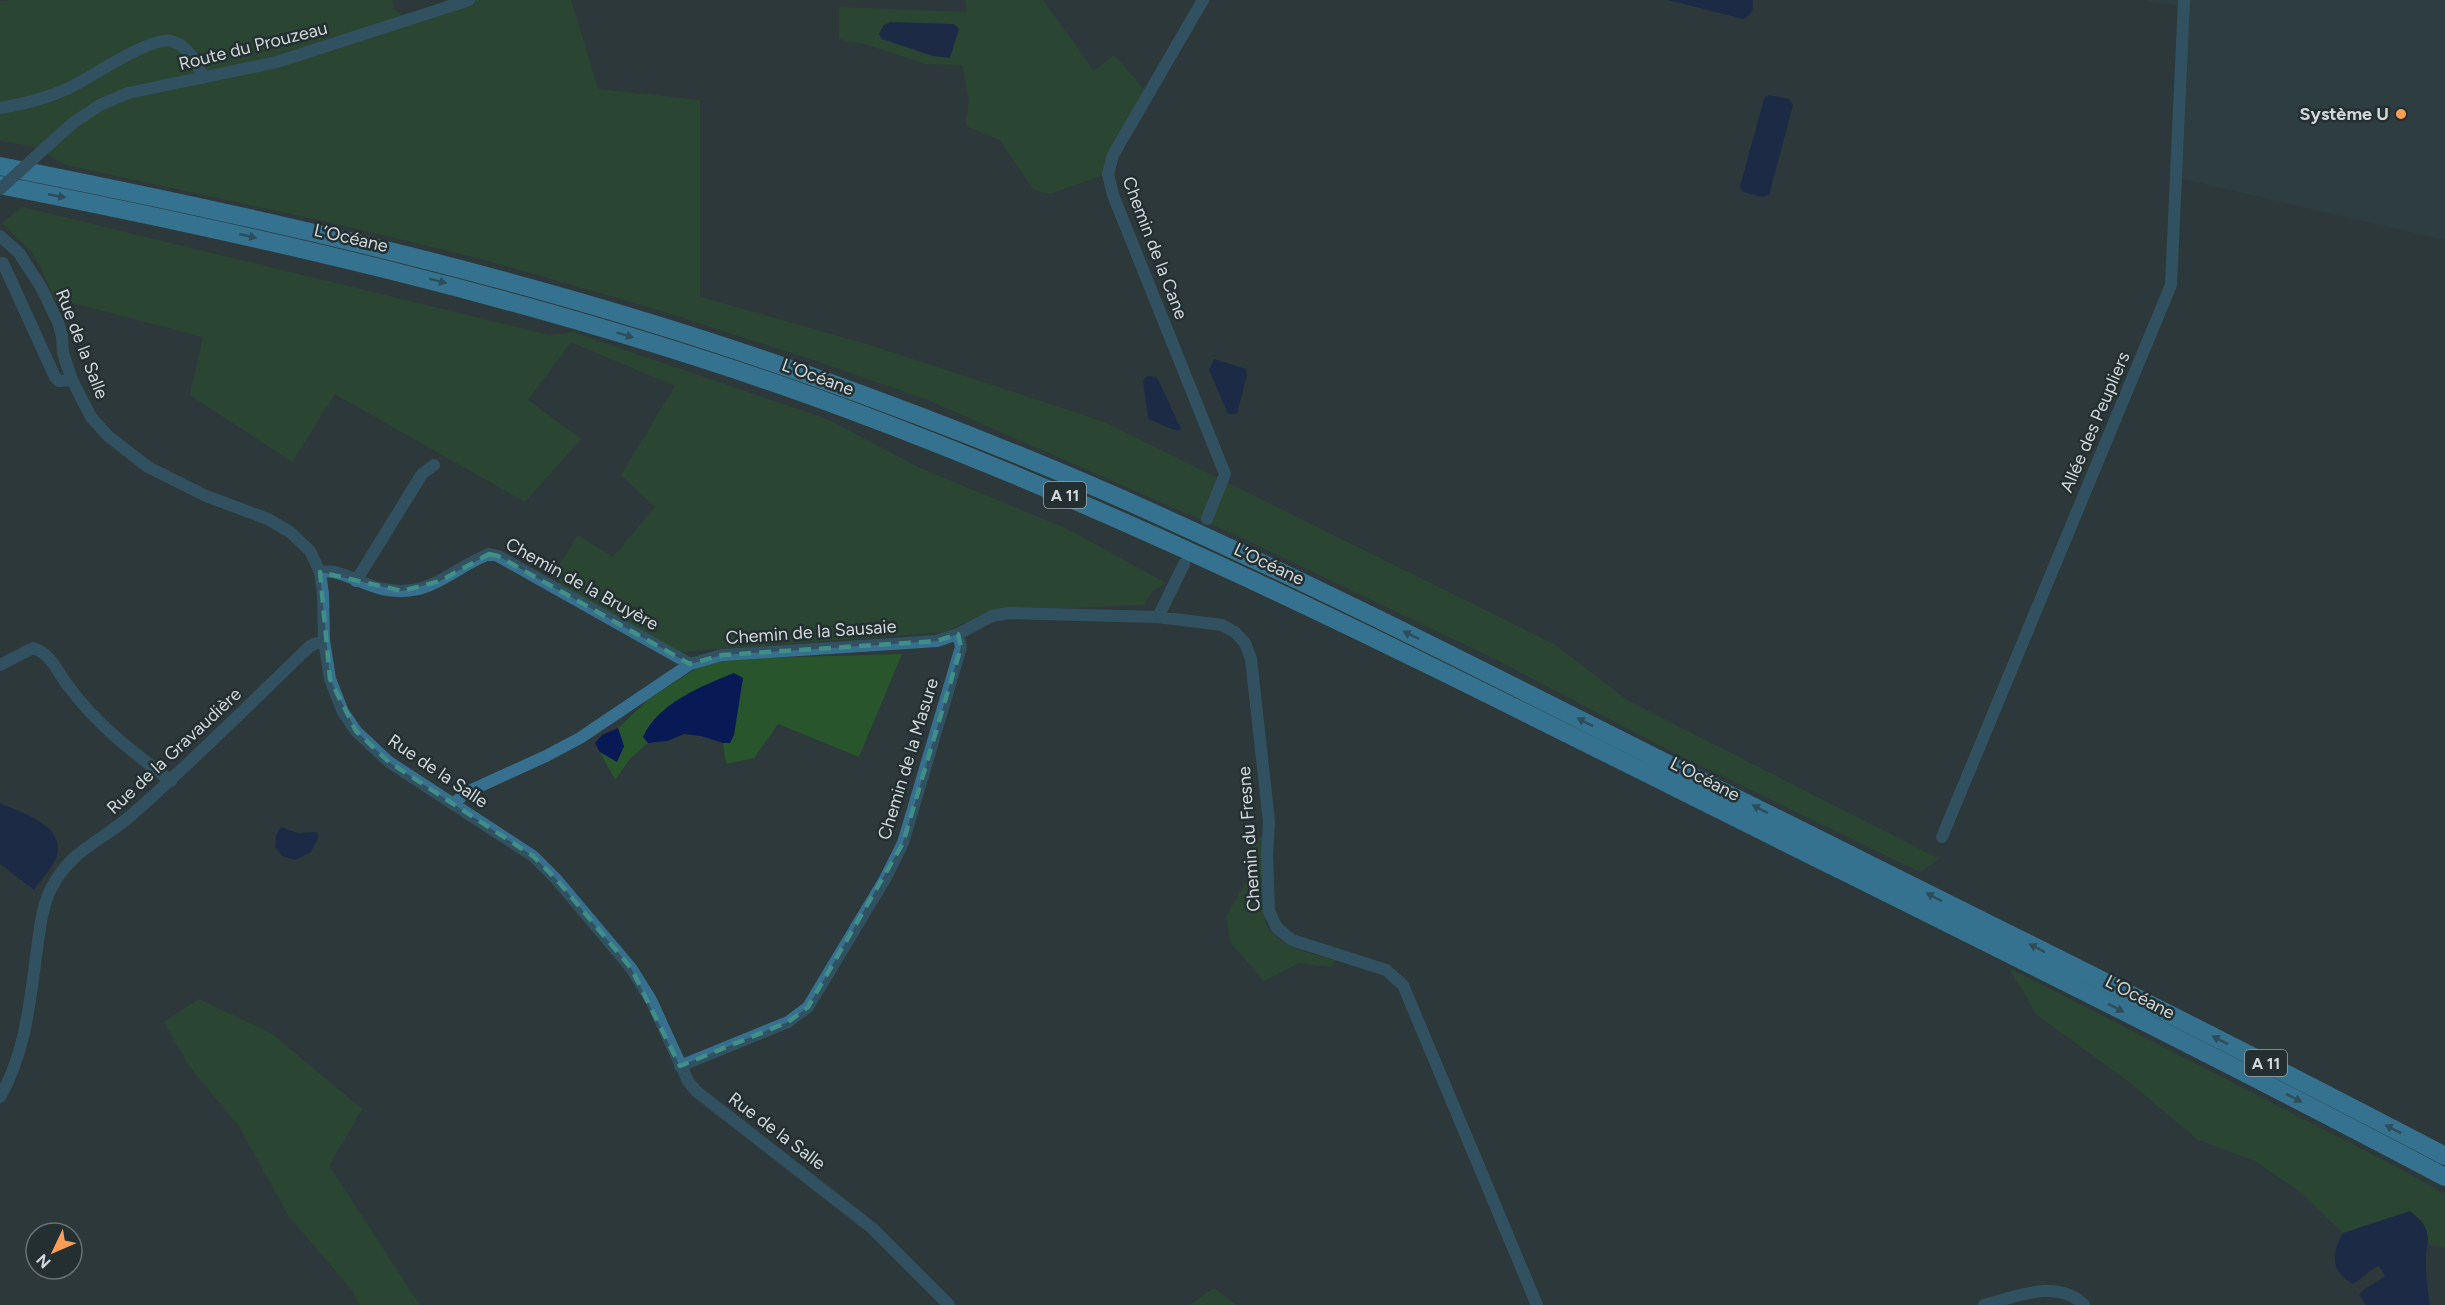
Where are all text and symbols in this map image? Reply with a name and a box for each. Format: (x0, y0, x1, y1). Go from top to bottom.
street label: Route du Prouzeau (176, 17, 330, 75)
place label: Système U (2300, 103, 2389, 125)
marker: Système U (2394, 107, 2408, 121)
street label: Chemin de la Cane (1118, 173, 1192, 323)
one-way arrow (48, 192, 67, 201)
street label: L’Océane (312, 219, 390, 257)
one-way arrow (239, 231, 258, 241)
one-way arrow (429, 277, 447, 287)
street label: Rue de la Salle (51, 286, 113, 402)
one-way arrow (616, 331, 634, 340)
street label: Allée des Peupliers (2055, 348, 2135, 496)
street label: L’Océane (779, 354, 857, 400)
road number: A 11 (1044, 482, 1086, 508)
street label: Chemin de la Bruyère (502, 533, 662, 635)
street label: L’Océane (1230, 538, 1308, 590)
street label: Chemin de la Sausaie (725, 615, 897, 649)
one-way arrow (1402, 630, 1419, 640)
street label: Chemin de la Masure (873, 675, 943, 843)
street label: Rue de la Gravaudière (102, 683, 246, 819)
one-way arrow (1577, 717, 1594, 727)
street label: Rue de la Salle (384, 729, 492, 813)
street label: L’Océane (1666, 752, 1744, 806)
street label: Chemin du Fresne (1233, 765, 1265, 912)
one-way arrow (1751, 805, 1768, 814)
one-way arrow (1926, 892, 1943, 901)
one-way arrow (2028, 943, 2045, 953)
street label: L’Océane (2101, 970, 2179, 1024)
one-way arrow (2108, 1003, 2125, 1013)
one-way arrow (2211, 1035, 2228, 1044)
road number: A 11 (2245, 1050, 2287, 1076)
street label: Rue de la Salle (724, 1087, 830, 1175)
one-way arrow (2286, 1093, 2303, 1103)
one-way arrow (2384, 1124, 2402, 1134)
north arrow (24, 1221, 84, 1281)
text: N (32, 1250, 55, 1272)

